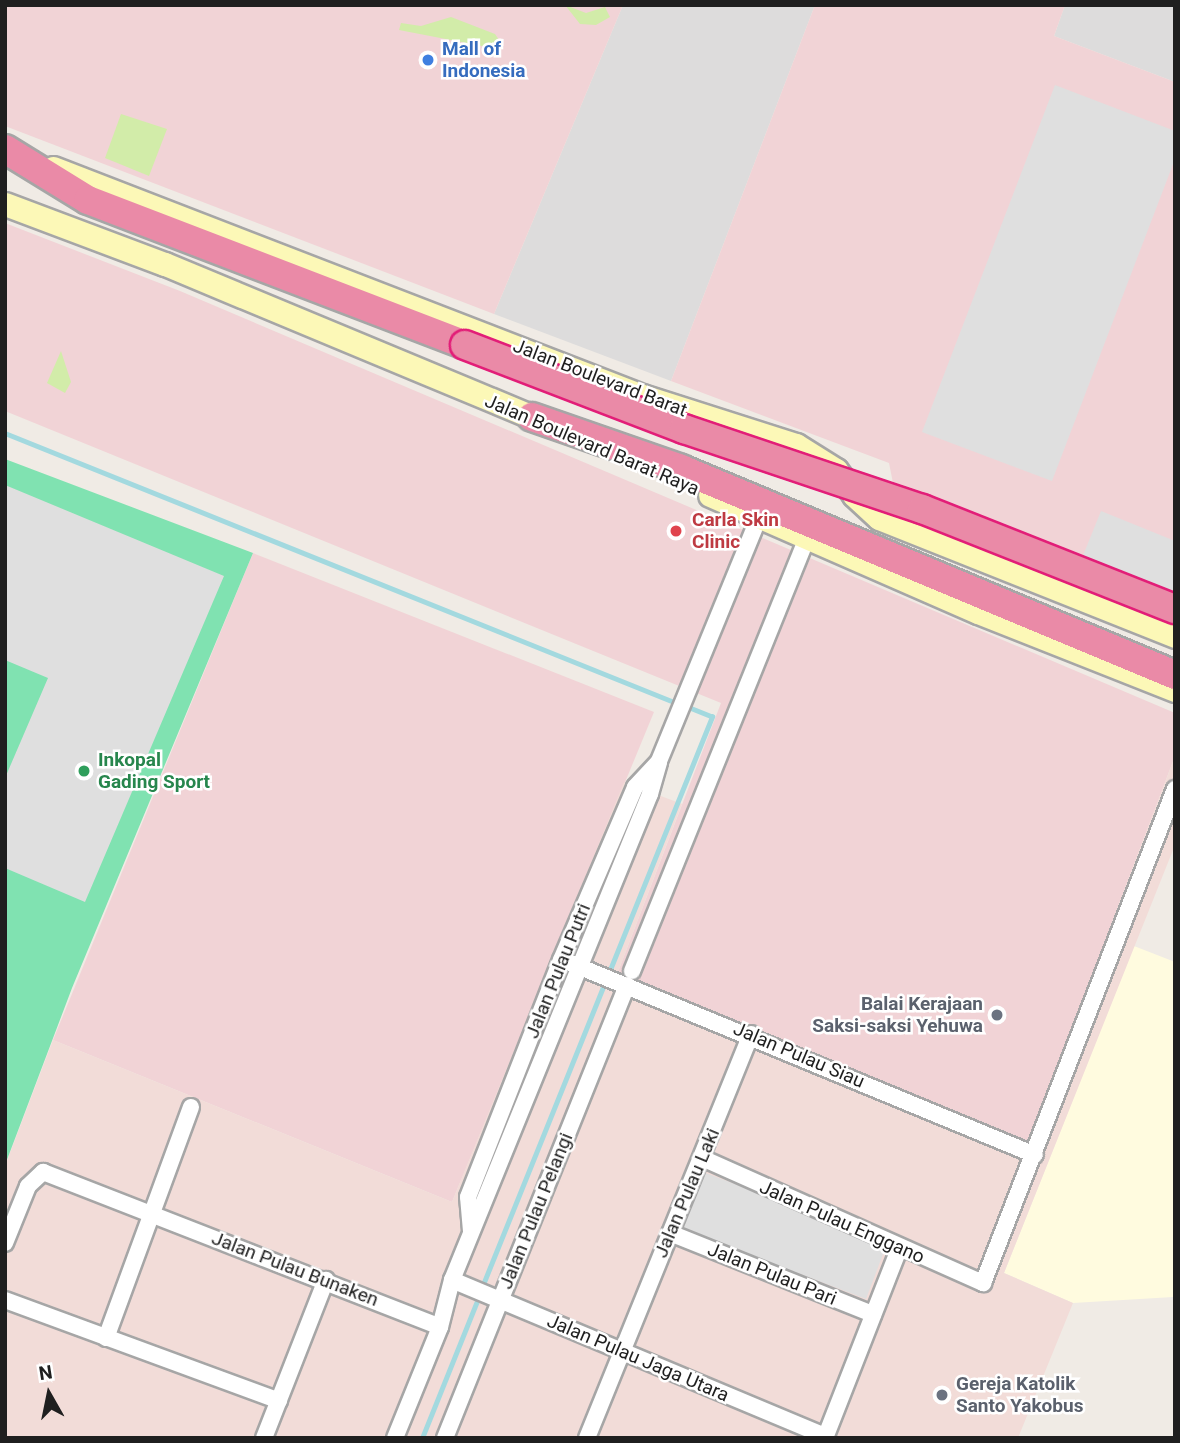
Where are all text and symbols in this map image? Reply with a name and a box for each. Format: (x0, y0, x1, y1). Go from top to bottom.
place label: Mall of Indonesia (442, 38, 525, 82)
marker: Mall of Indonesia (420, 52, 436, 68)
street label: Jalan Boulevard Barat (510, 334, 690, 422)
street label: Jalan Boulevard Barat Raya (482, 389, 702, 501)
place label: Carla Skin Clinic (692, 509, 779, 553)
marker: Carla Skin Clinic (666, 521, 686, 541)
place label: Inkopal Gading Sport (98, 749, 210, 793)
marker: Inkopal Gading Sport (76, 763, 92, 779)
street label: Jalan Pulau Putri (521, 900, 595, 1042)
place label: Balai Kerajaan Saksi-saksi Yehuwa (812, 993, 983, 1037)
marker: Balai Kerajaan Saksi-saksi Yehuwa (989, 1007, 1005, 1023)
street label: Jalan Pulau Siau (730, 1017, 868, 1093)
street label: Jalan Pulau Laki (649, 1125, 725, 1261)
street label: Jalan Pulau Pelangi (494, 1130, 578, 1292)
street label: Jalan Pulau Enggano (756, 1175, 928, 1269)
street label: Jalan Pulau Bunaken (208, 1227, 382, 1311)
street label: Jalan Pulau Pari (704, 1238, 840, 1310)
street label: Jalan Pulau Jaga Utara (544, 1309, 732, 1407)
north arrow (14, 1359, 84, 1429)
text: N (37, 1360, 54, 1385)
place label: Gereja Katolik Santo Yakobus (956, 1373, 1083, 1417)
marker: Gereja Katolik Santo Yakobus (934, 1387, 950, 1403)

